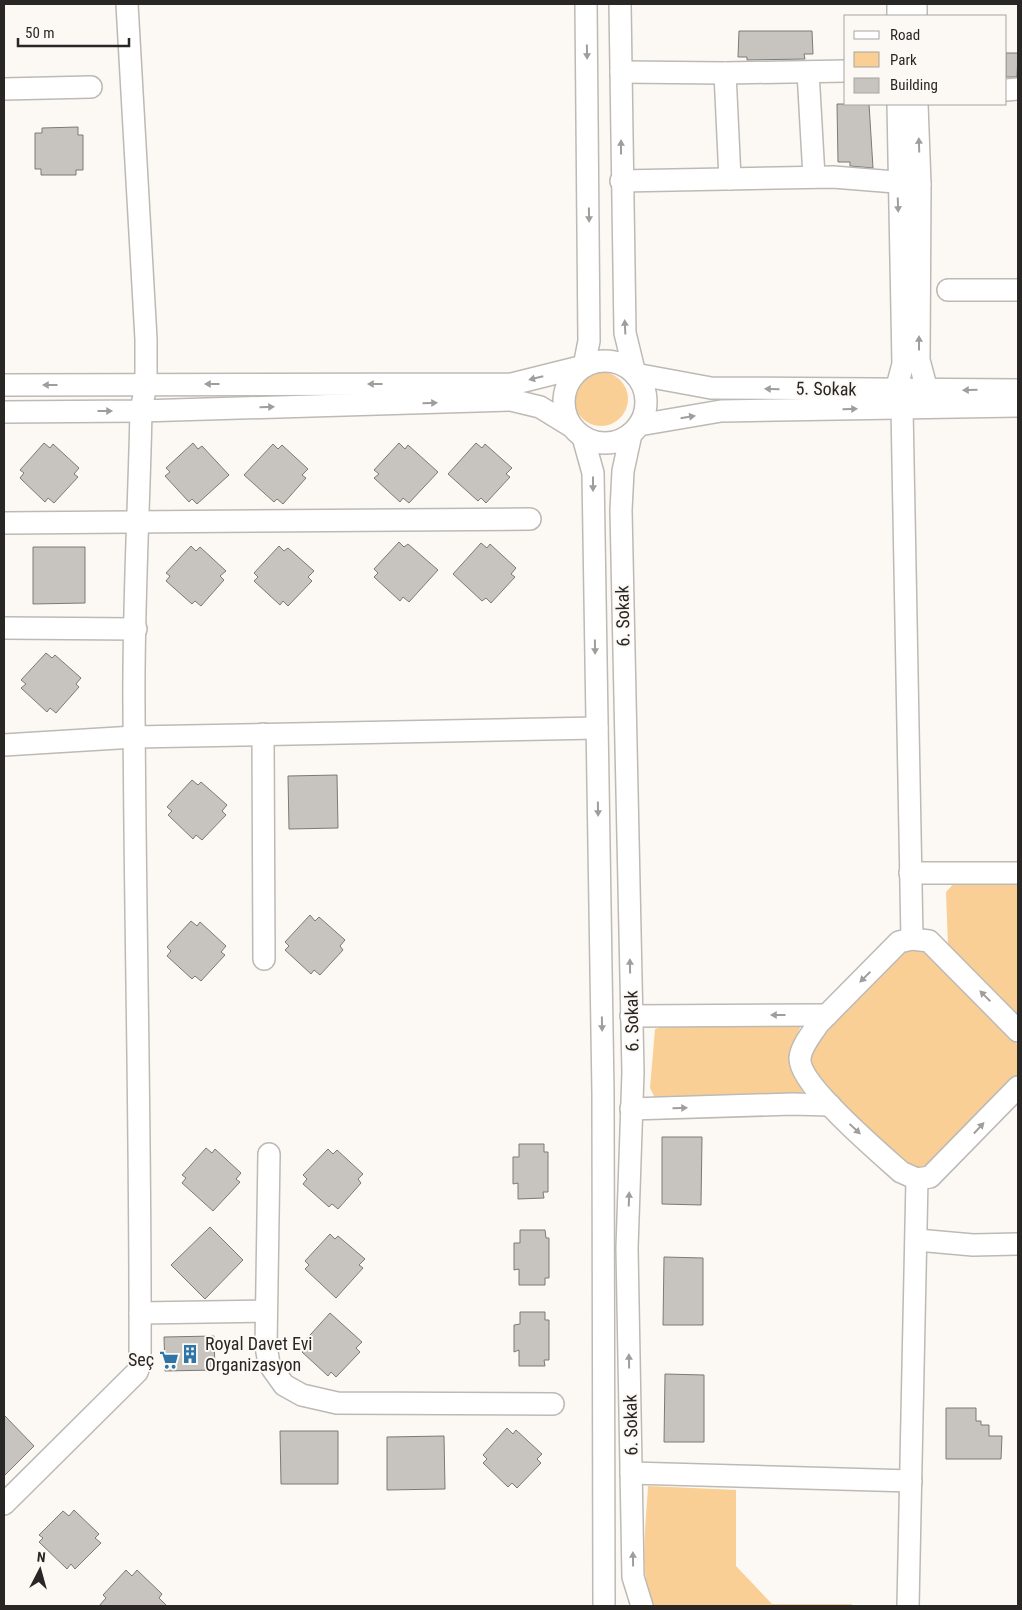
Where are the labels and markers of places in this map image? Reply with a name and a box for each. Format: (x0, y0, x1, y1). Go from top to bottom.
place label: Royal Davet Evi Organizasyon (205, 1333, 313, 1375)
building icon: Royal Davet Evi Organizasyon (179, 1343, 201, 1365)
place label: Seç (128, 1349, 154, 1370)
supermarket icon: Seç (158, 1349, 180, 1371)

